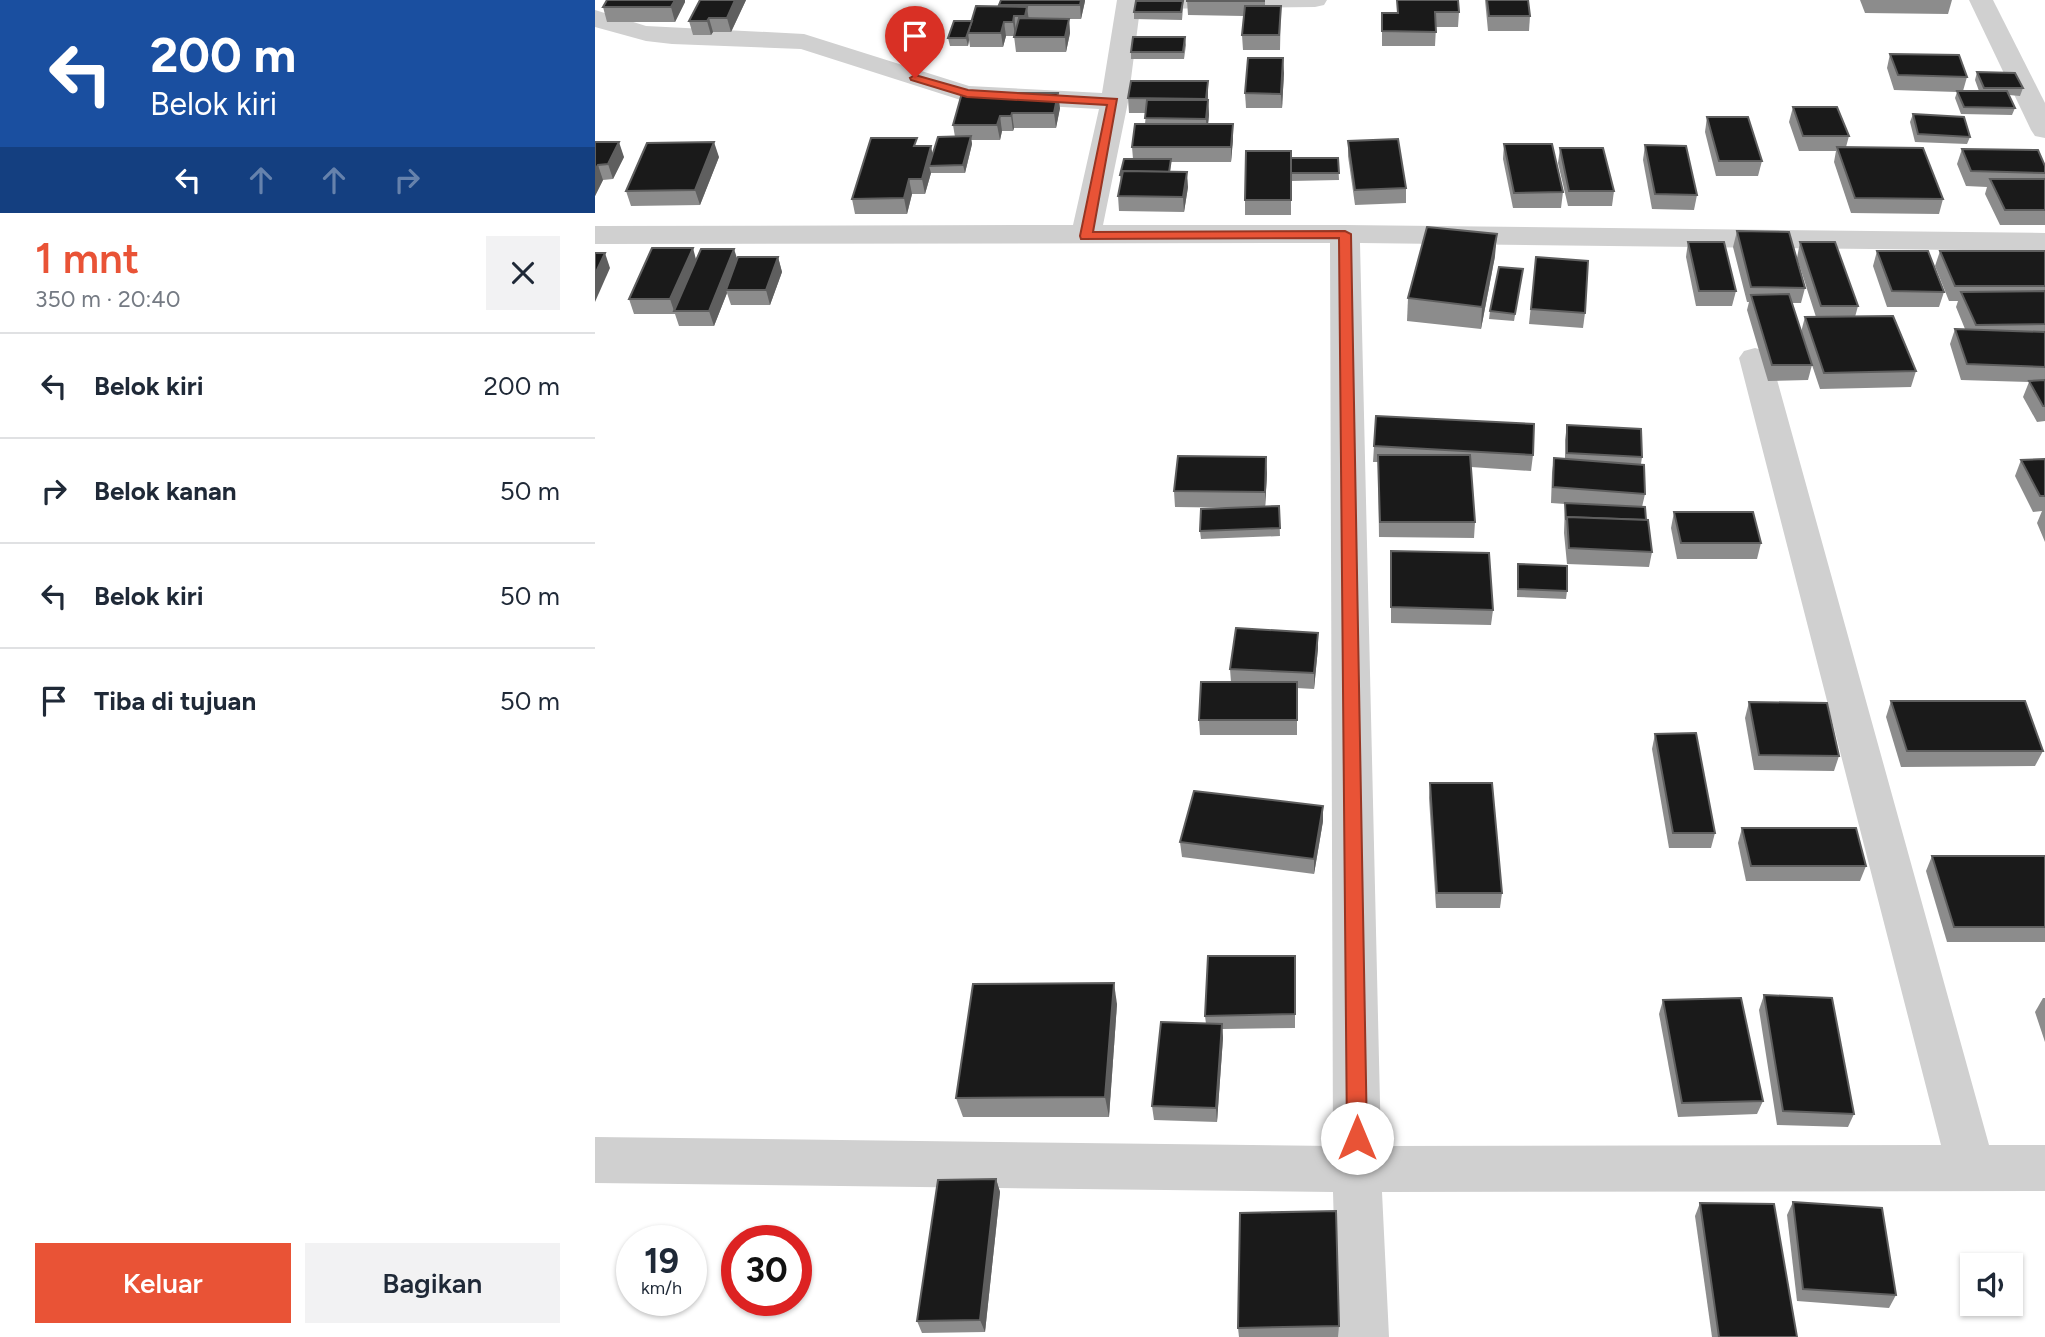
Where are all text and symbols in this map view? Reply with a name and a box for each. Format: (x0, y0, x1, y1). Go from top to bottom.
pin (885, 6, 945, 78)
icon: arrive (896, 17, 934, 55)
text: 200 m (150, 25, 296, 84)
icon: left (35, 28, 126, 119)
text: Belok kiri (150, 85, 277, 123)
icon: left (169, 161, 207, 199)
icon: ahead (242, 161, 280, 199)
icon: ahead (315, 161, 353, 199)
icon: right (388, 161, 426, 199)
text: 1 mnt (35, 233, 139, 284)
button: close (486, 236, 560, 310)
text: 350 m · 20:40 (35, 285, 180, 313)
icon: left (35, 367, 73, 405)
text: Belok kiri (94, 370, 203, 402)
text: 200 m (484, 370, 560, 402)
icon: right (35, 472, 73, 510)
text: Belok kanan (94, 475, 237, 507)
text: 50 m (500, 475, 560, 507)
icon: left (35, 577, 73, 615)
text: Belok kiri (94, 580, 203, 612)
text: 50 m (500, 580, 560, 612)
icon: arrive (35, 682, 73, 720)
text: Tiba di tujuan (94, 685, 256, 717)
text: 50 m (500, 685, 560, 717)
position arrow (1320, 1101, 1394, 1175)
speed limit sign: 30 (721, 1225, 812, 1316)
text: 19 (644, 1240, 679, 1282)
button: Keluar (35, 1243, 291, 1323)
button: Bagikan (305, 1243, 560, 1323)
map controls (1960, 1253, 2023, 1316)
button: sound (1960, 1253, 2023, 1316)
text: km/h (641, 1277, 682, 1299)

